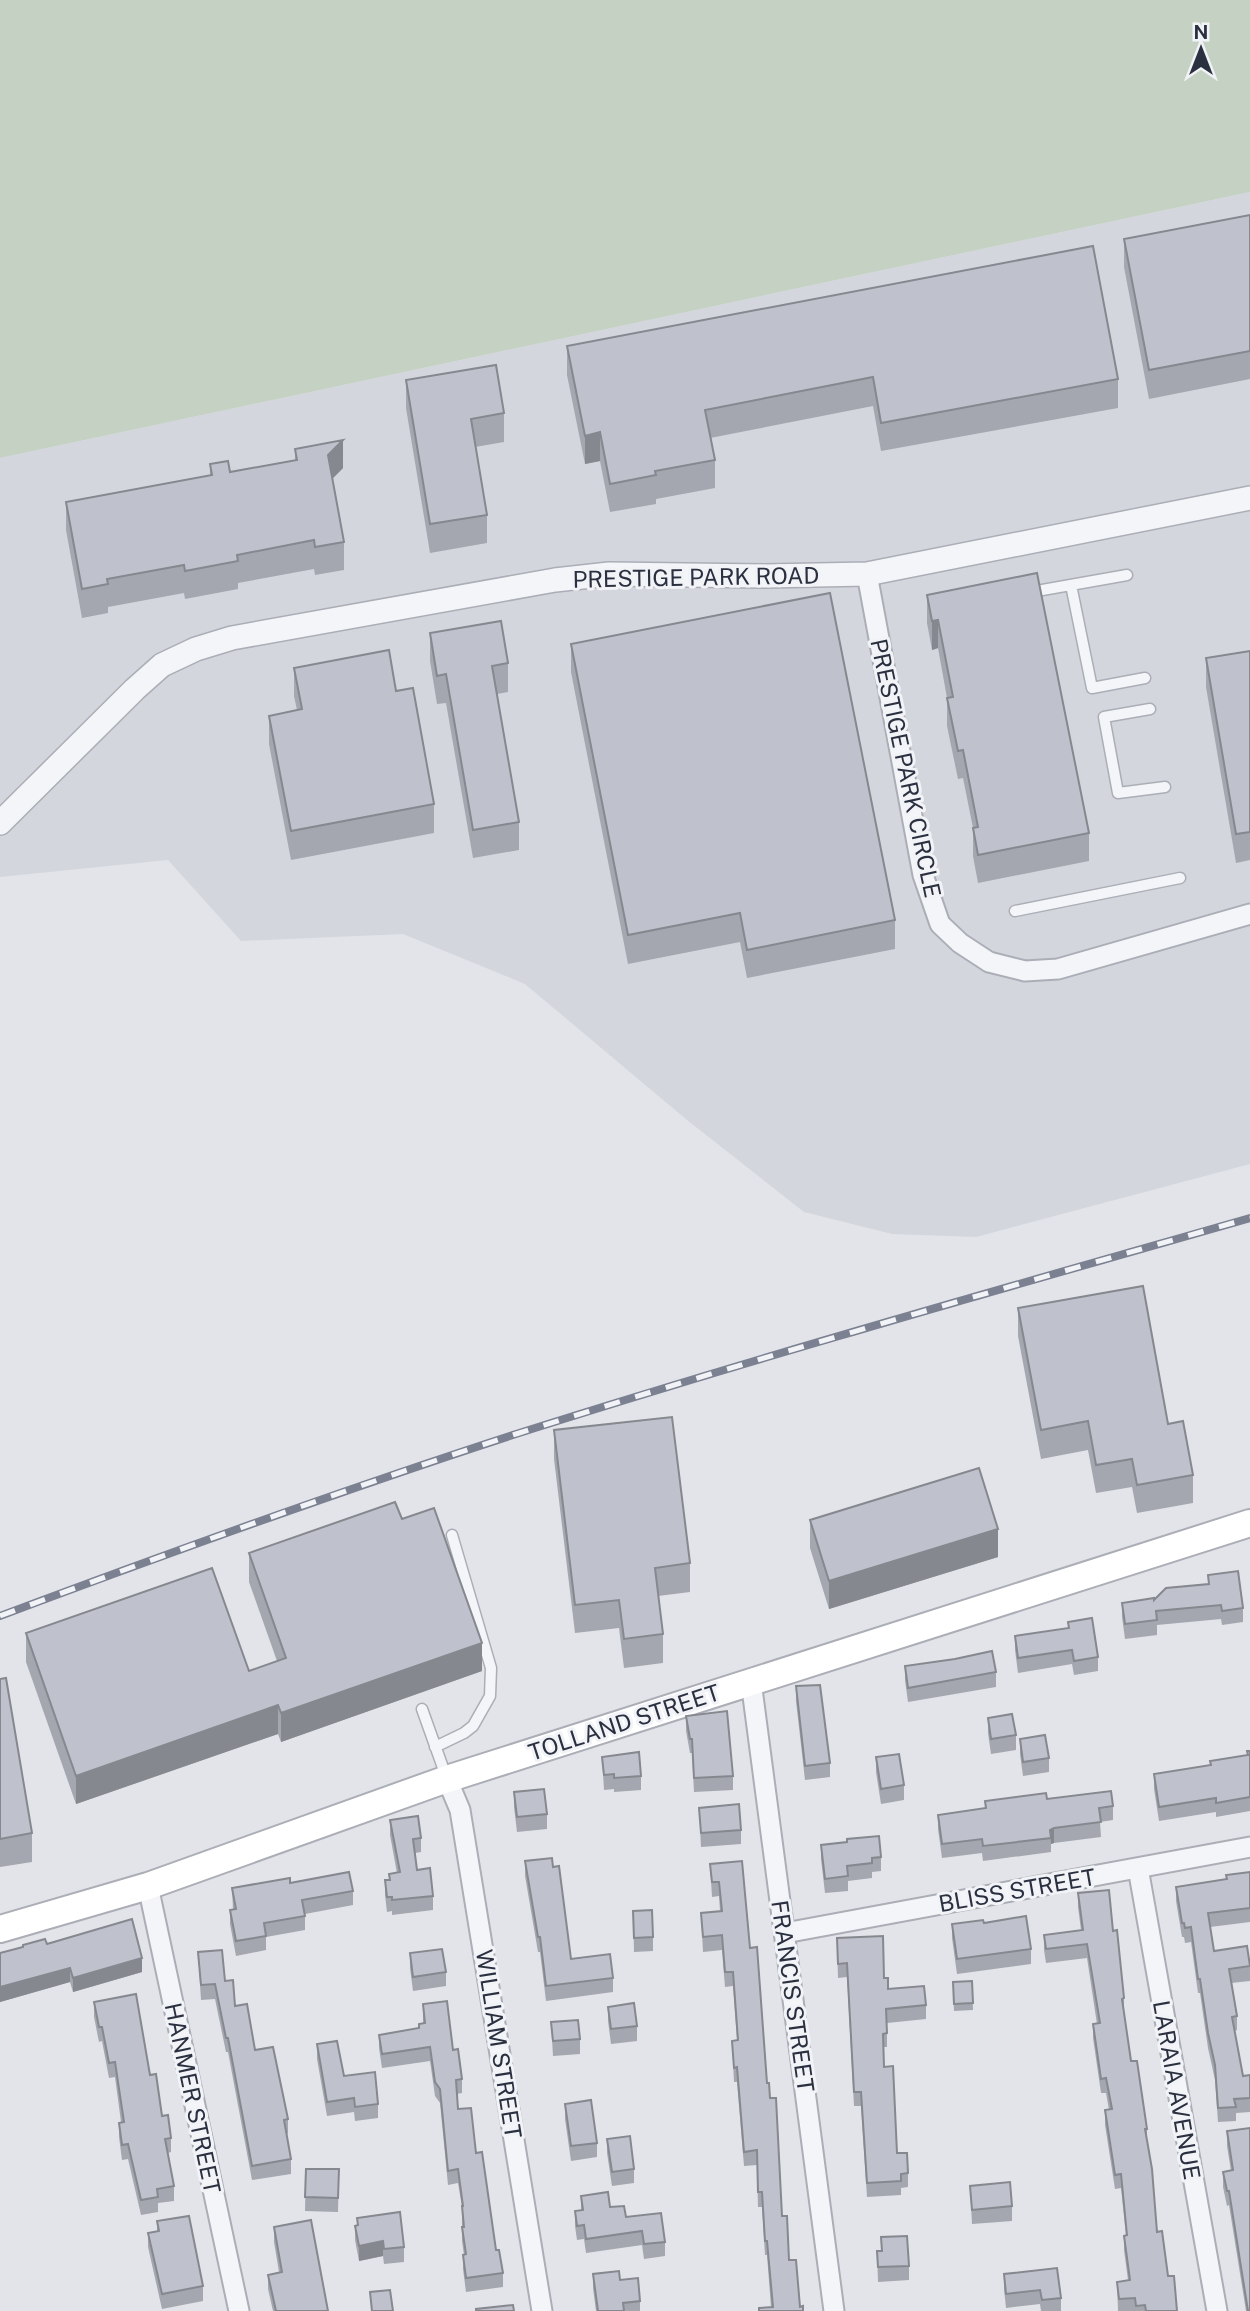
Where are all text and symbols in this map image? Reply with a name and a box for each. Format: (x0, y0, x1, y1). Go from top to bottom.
north arrow (1166, 14, 1236, 84)
text: N (1194, 21, 1208, 43)
street label: PRESTIGE PARK ROAD (572, 561, 820, 593)
street label: PRESTIGE PARK CIRCLE (865, 636, 947, 900)
street label: TOLLAND STREET (525, 1678, 723, 1766)
street label: BLISS STREET (936, 1863, 1098, 1917)
street label: FRANCIS STREET (766, 1898, 820, 2094)
street label: WILLIAM STREET (471, 1948, 527, 2141)
street label: LARAIA AVENUE (1148, 1998, 1206, 2182)
street label: HANMER STREET (160, 2000, 226, 2196)

